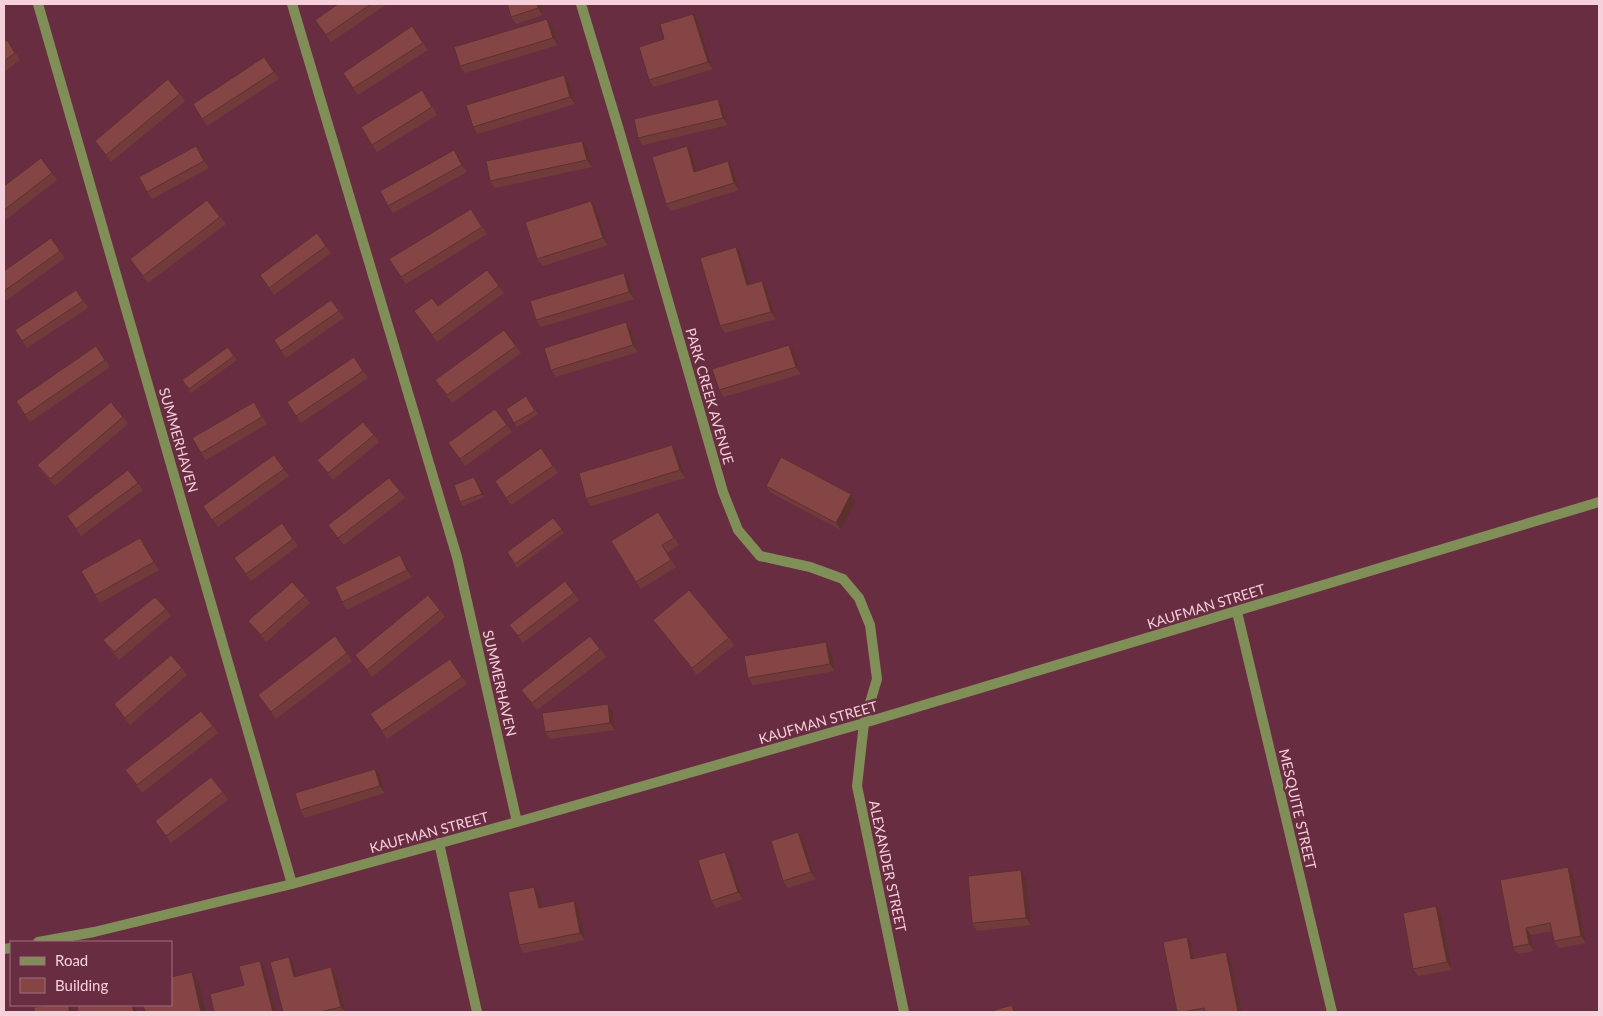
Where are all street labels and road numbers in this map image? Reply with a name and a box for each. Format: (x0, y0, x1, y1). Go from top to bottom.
street label: PARK CREEK AVENUE (682, 326, 738, 466)
street label: SUMMERHAVEN (156, 386, 202, 494)
street label: KAUFMAN STREET (1145, 580, 1268, 632)
street label: SUMMERHAVEN (480, 628, 520, 738)
street label: KAUFMAN STREET (757, 697, 880, 747)
street label: MESQUITE STREET (1276, 747, 1320, 872)
street label: ALEXANDER STREET (866, 799, 910, 934)
street label: KAUFMAN STREET (368, 808, 491, 856)

